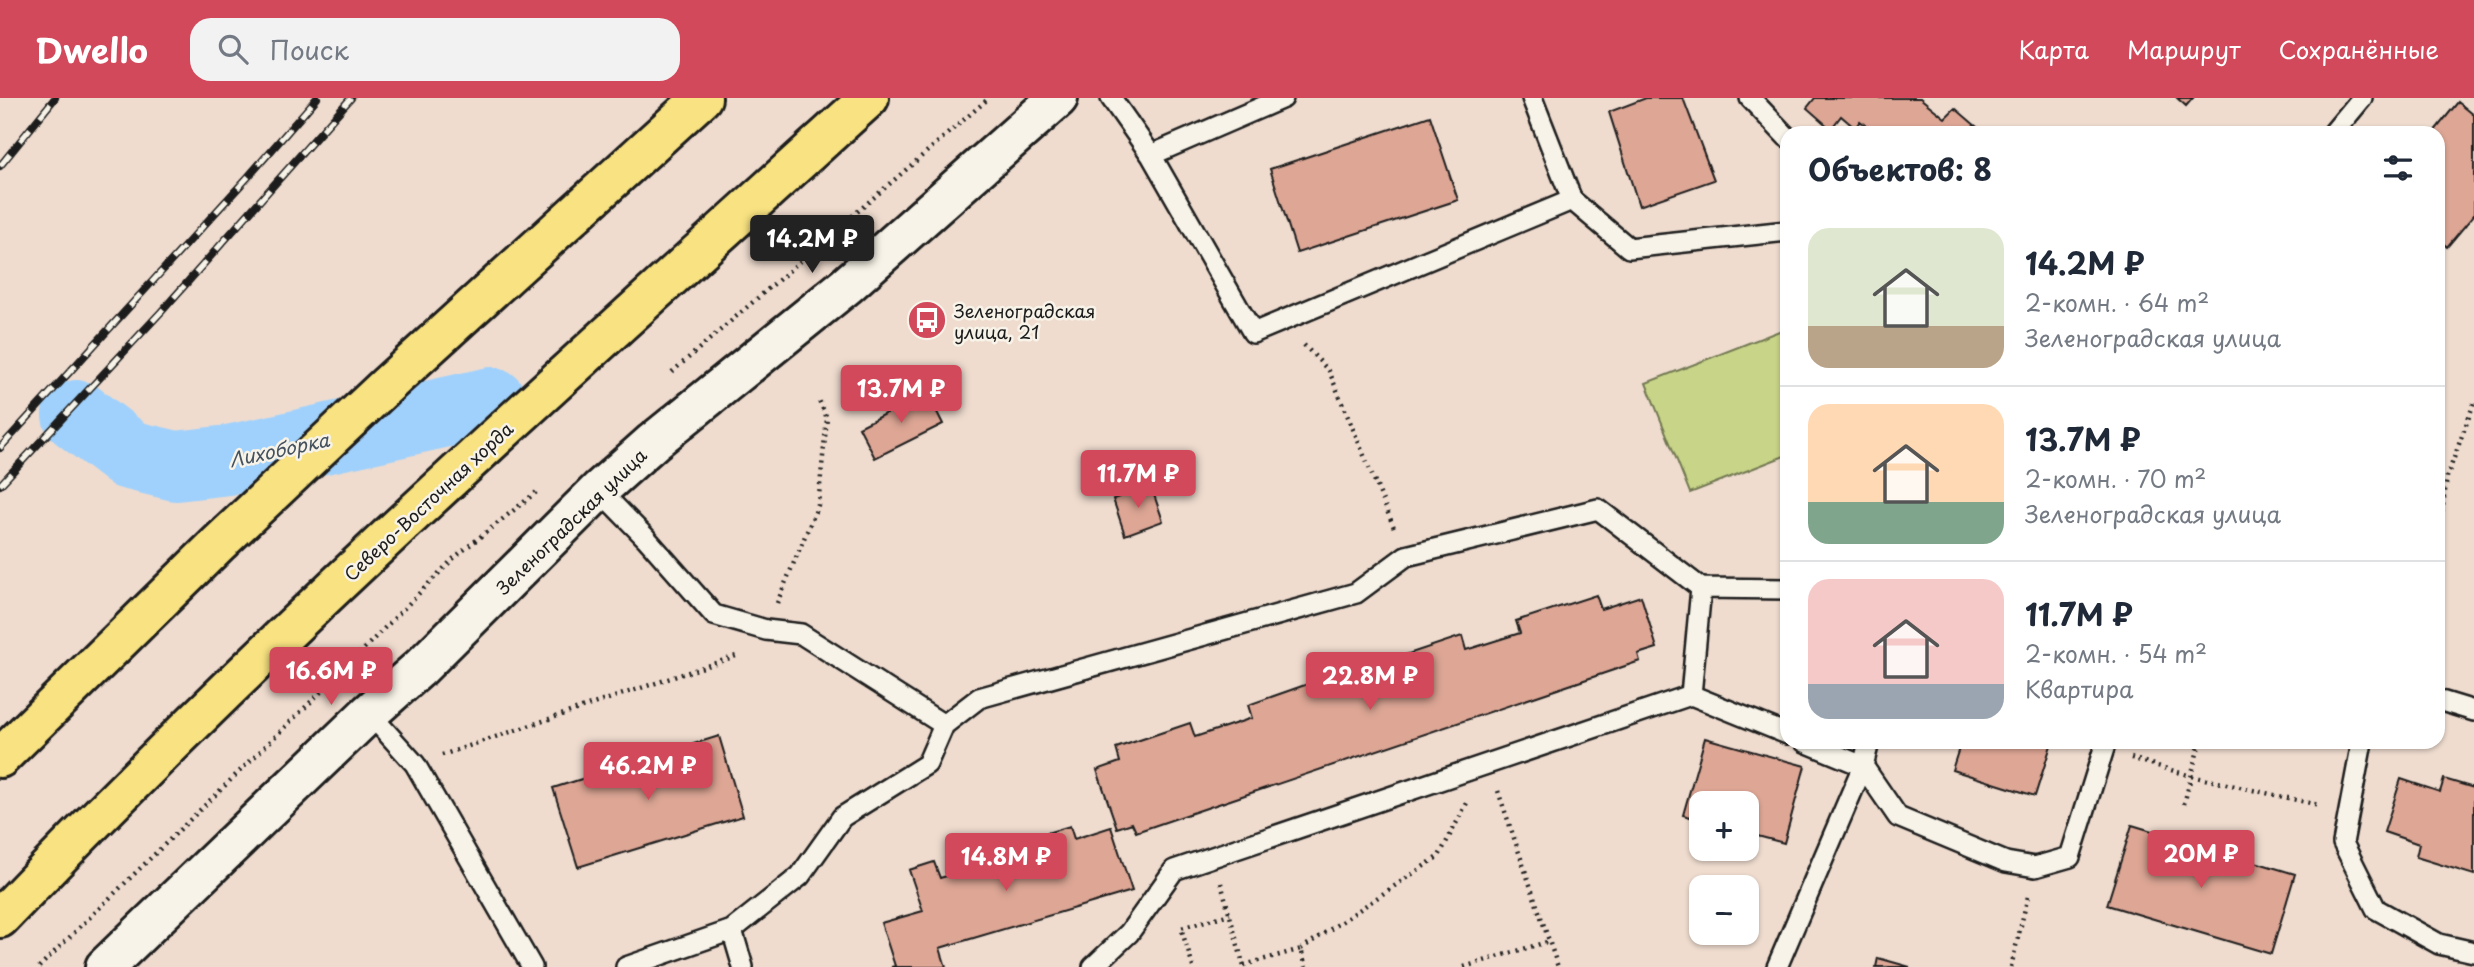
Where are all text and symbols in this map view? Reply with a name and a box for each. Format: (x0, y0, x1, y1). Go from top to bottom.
search box (190, 18, 680, 81)
text: Dwello (35, 24, 148, 74)
icon: search (214, 30, 252, 68)
text: Поиск (270, 30, 349, 69)
text: Карта (2018, 31, 2089, 67)
text: Маршрут (2127, 31, 2241, 67)
text: Сохранённые (2279, 31, 2439, 67)
text: Объектов: 8 (1808, 146, 1992, 191)
icon: filters (2379, 149, 2417, 187)
pin: 14.2M ₽ (747, 216, 877, 275)
text: 14.2M ₽ (766, 220, 858, 255)
text: 14.2M ₽ (2025, 240, 2145, 285)
icon: home (1864, 256, 1948, 340)
text: 2-комн. · 64 m² (2025, 285, 2209, 320)
place label: Зеленоградская улица, 21 (954, 297, 1095, 345)
bus stop icon: Зеленоградская улица, 21 (906, 299, 948, 341)
text: Зеленоградская улица (2025, 320, 2281, 355)
pin: 13.7M ₽ (836, 366, 966, 425)
text: 13.7M ₽ (857, 370, 945, 405)
street label: Северо-Восточная хорда (337, 415, 519, 587)
text: 13.7M ₽ (2025, 416, 2141, 461)
water label: Лихоборка (226, 424, 333, 473)
icon: home (1864, 432, 1948, 516)
street label: Зеленоградская улица (490, 441, 653, 600)
pin: 11.7M ₽ (1073, 450, 1203, 510)
text: 11.7M ₽ (1097, 455, 1179, 490)
text: 2-комн. · 70 m² (2025, 461, 2206, 496)
text: Зеленоградская улица (2025, 496, 2281, 531)
text: 11.7M ₽ (2025, 591, 2133, 636)
icon: home (1864, 607, 1948, 691)
text: 2-комн. · 54 m² (2025, 636, 2207, 671)
pin: 16.6M ₽ (266, 648, 396, 707)
text: 16.6M ₽ (286, 652, 376, 687)
pin: 22.8M ₽ (1305, 652, 1435, 712)
text: 22.8M ₽ (1322, 657, 1418, 692)
text: Квартира (2025, 671, 2133, 706)
pin: 46.2M ₽ (583, 742, 713, 802)
text: 46.2M ₽ (600, 747, 696, 782)
map controls (1689, 791, 1759, 945)
button: + (1689, 791, 1759, 861)
pin: 20M ₽ (2152, 830, 2250, 890)
pin: 14.8M ₽ (941, 834, 1071, 893)
text: 20M ₽ (2163, 835, 2239, 870)
text: 14.8M ₽ (961, 838, 1051, 873)
button: − (1689, 875, 1759, 945)

